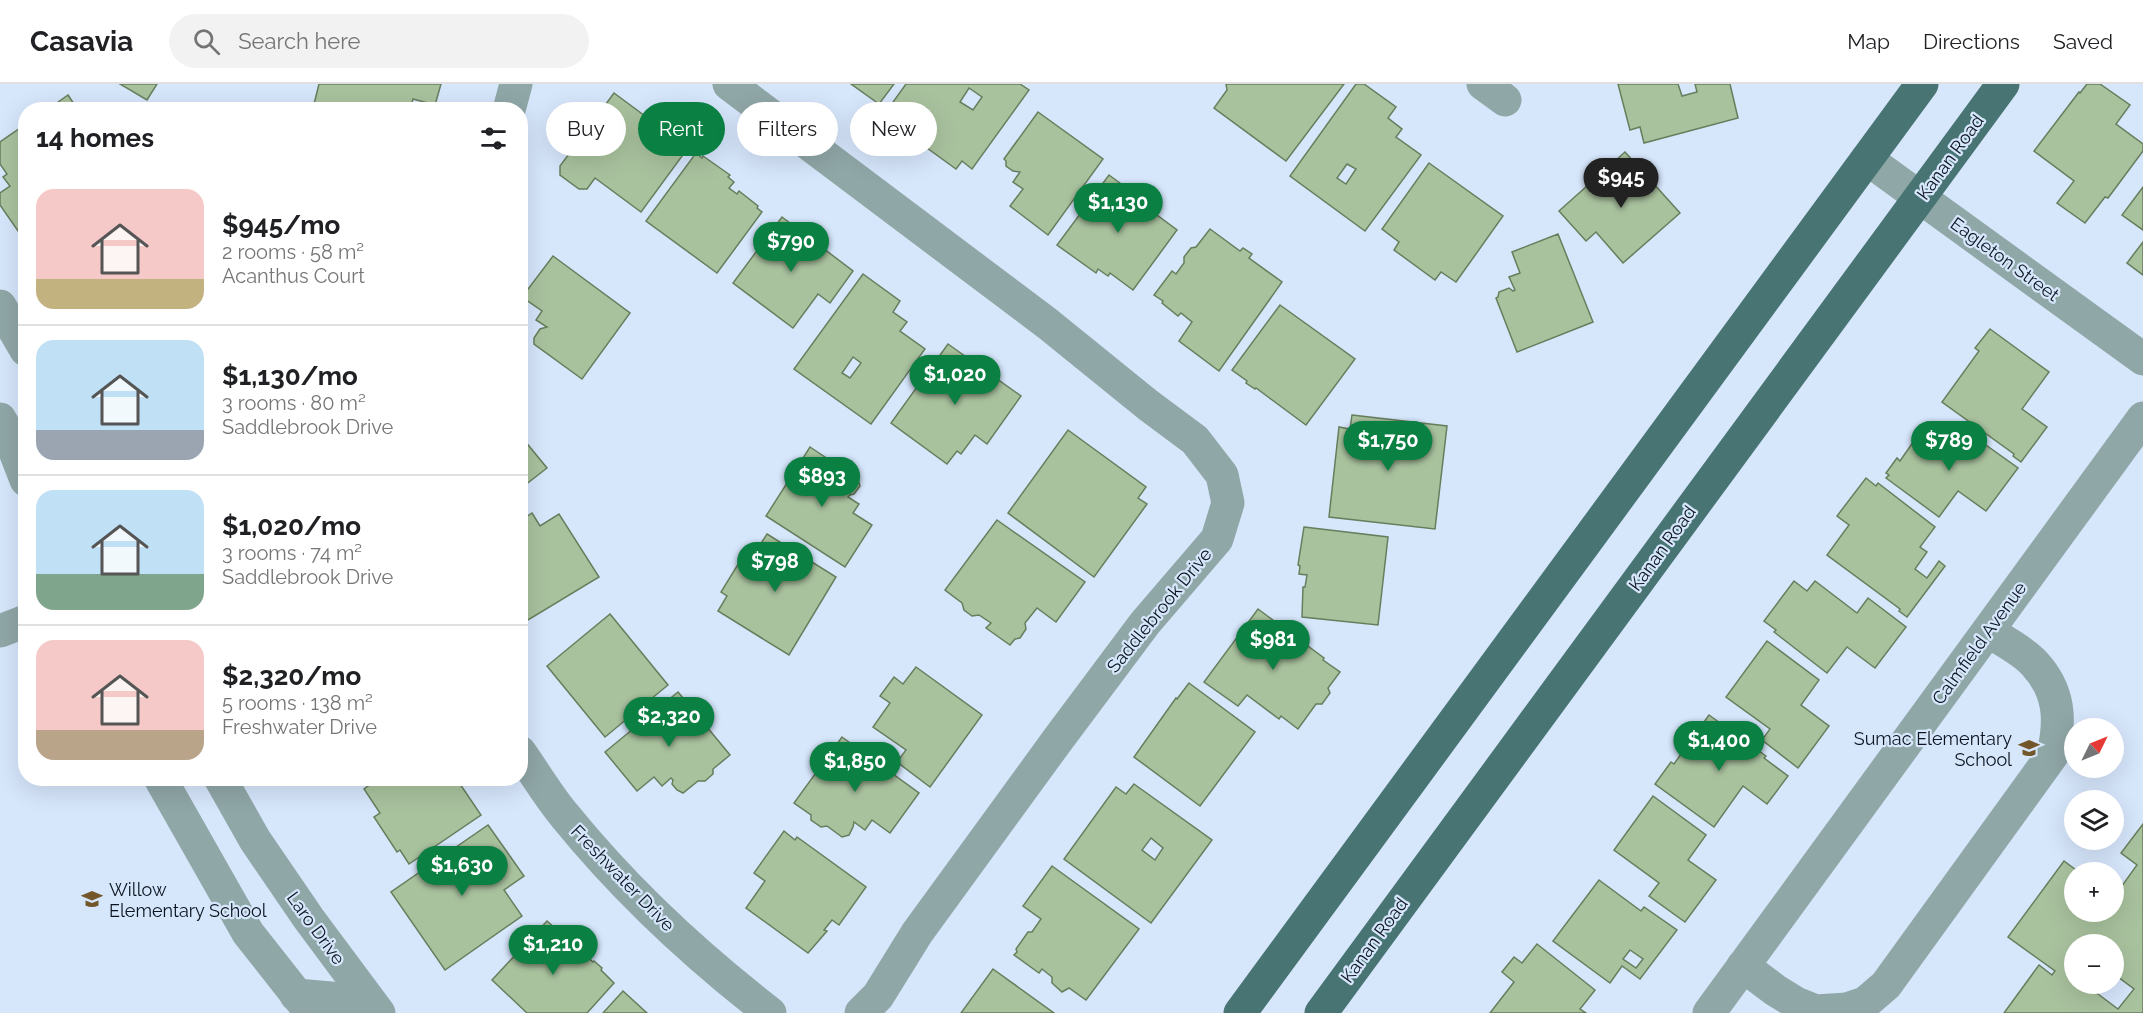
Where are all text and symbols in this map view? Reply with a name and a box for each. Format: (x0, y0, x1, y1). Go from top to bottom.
search box (169, 14, 589, 68)
text: Casavia (30, 25, 133, 58)
icon: search (190, 25, 223, 58)
text: Search here (238, 28, 360, 54)
text: Map (1847, 29, 1890, 54)
text: Directions (1923, 29, 2020, 54)
text: Saved (2053, 29, 2113, 54)
chip: Buy (546, 102, 626, 156)
chip: Rent (638, 102, 725, 156)
chip: Filters (737, 102, 838, 156)
chip: New (850, 102, 937, 156)
street label: Kanan Road (1912, 110, 1988, 204)
icon: filters (477, 122, 510, 155)
text: 14 homes (36, 123, 154, 153)
pin: $945 (1585, 158, 1657, 209)
text: $945 (1598, 165, 1644, 189)
pin: $1,130 (1069, 183, 1167, 234)
text: $1,130 (1088, 190, 1148, 214)
text: $945/mo (222, 210, 340, 240)
icon: home (84, 213, 156, 285)
street label: Eagleton Street (1947, 213, 2063, 305)
pin: $790 (755, 222, 827, 273)
text: $790 (767, 229, 815, 253)
text: 2 rooms · 58 m² (222, 240, 364, 264)
text: Acanthus Court (222, 264, 365, 288)
pin: $1,020 (906, 355, 1004, 406)
text: $1,130/mo (222, 361, 358, 391)
text: $1,020 (923, 362, 987, 386)
icon: home (84, 364, 156, 436)
text: 3 rooms · 80 m² (222, 391, 366, 415)
text: Saddlebrook Drive (222, 415, 393, 439)
pin: $1,750 (1339, 421, 1437, 472)
pin: $789 (1913, 421, 1985, 472)
text: $1,750 (1357, 428, 1419, 452)
text: $789 (1925, 428, 1973, 452)
pin: $893 (786, 457, 858, 508)
text: $893 (798, 464, 846, 488)
street label: Kanan Road (1624, 501, 1700, 595)
text: $1,020/mo (222, 511, 361, 541)
icon: home (84, 514, 156, 586)
text: 3 rooms · 74 m² (222, 541, 362, 565)
pin: $798 (739, 542, 811, 593)
street label: Saddlebrook Drive (1102, 543, 1216, 677)
text: $798 (751, 549, 799, 573)
text: Saddlebrook Drive (222, 565, 393, 589)
street label: Calmfield Avenue (1927, 577, 2031, 708)
pin: $981 (1237, 620, 1309, 671)
text: $981 (1250, 627, 1296, 651)
text: $2,320/mo (222, 661, 361, 691)
icon: home (84, 664, 156, 736)
text: 5 rooms · 138 m² (222, 691, 373, 715)
pin: $2,320 (620, 697, 718, 748)
text: $2,320 (637, 704, 701, 728)
text: Freshwater Drive (222, 715, 377, 739)
north arrow (2064, 718, 2124, 778)
map controls (2064, 718, 2124, 994)
pin: $1,400 (1670, 721, 1768, 772)
text: $1,400 (1687, 728, 1751, 752)
place label: Sumac Elementary School (1854, 728, 2012, 770)
school or university icon: Sumac Elementary School (2017, 736, 2041, 760)
pin: $1,850 (806, 742, 904, 793)
text: $1,850 (824, 749, 886, 773)
button: layers (2064, 790, 2124, 850)
street label: Freshwater Drive (567, 821, 679, 936)
pin: $1,630 (413, 846, 511, 897)
text: $1,630 (431, 853, 493, 877)
button: + (2064, 862, 2124, 922)
place label: Willow Elementary School (109, 879, 267, 921)
school or university icon: Willow Elementary School (80, 887, 104, 911)
street label: Laro Drive (283, 888, 350, 969)
street label: Kanan Road (1336, 893, 1412, 987)
pin: $1,210 (504, 925, 602, 976)
text: $1,210 (523, 932, 583, 956)
button: − (2064, 934, 2124, 994)

